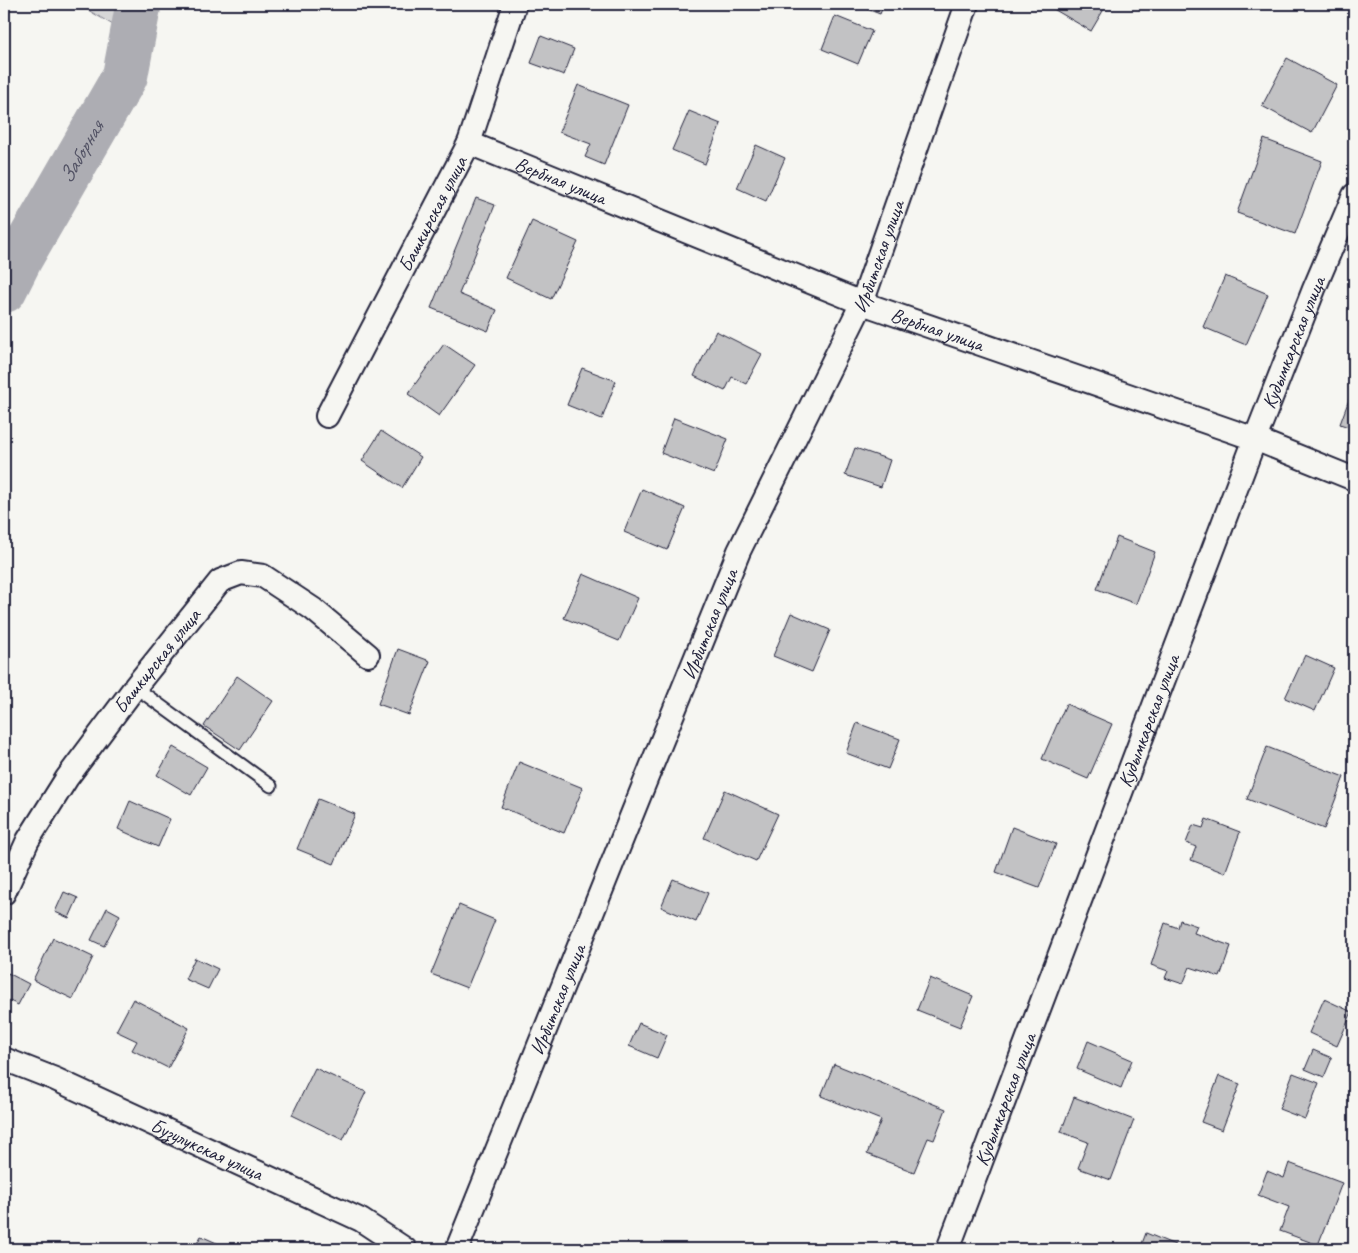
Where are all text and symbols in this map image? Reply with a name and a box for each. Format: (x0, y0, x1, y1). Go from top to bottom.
water label: Заборная (53, 114, 110, 188)
street label: Башкирская улица (392, 151, 474, 276)
street label: Вербная улица (511, 151, 611, 211)
street label: Ирбитская улица (847, 196, 911, 317)
street label: Кудымкарская улица (1256, 271, 1332, 412)
street label: Вербная улица (888, 302, 988, 358)
street label: Ирбитская улица (676, 564, 744, 683)
street label: Башкирская улица (108, 603, 207, 718)
street label: Кудымкарская улица (1112, 649, 1186, 791)
street label: Ирбитская улица (525, 939, 592, 1059)
street label: Кудымкарская улица (969, 1028, 1042, 1169)
street label: Бузулукская улица (147, 1113, 268, 1187)

